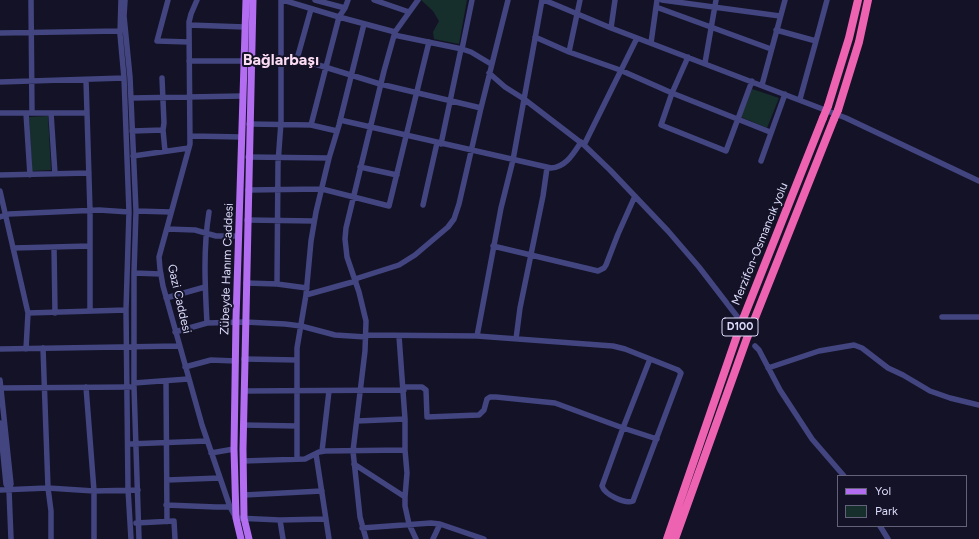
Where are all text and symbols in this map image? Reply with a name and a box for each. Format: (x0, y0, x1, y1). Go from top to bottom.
district label: Bağlarbaşı (243, 50, 319, 70)
street label: Merzifon-Osmancık yolu (729, 181, 791, 307)
street label: Zübeyde Hanım Caddesi (217, 203, 237, 335)
street label: Gazi Caddesi (164, 263, 194, 335)
road number: D100 (722, 318, 758, 336)
legend (837, 475, 967, 527)
text: Yol (875, 484, 891, 498)
text: Park (875, 504, 898, 518)

